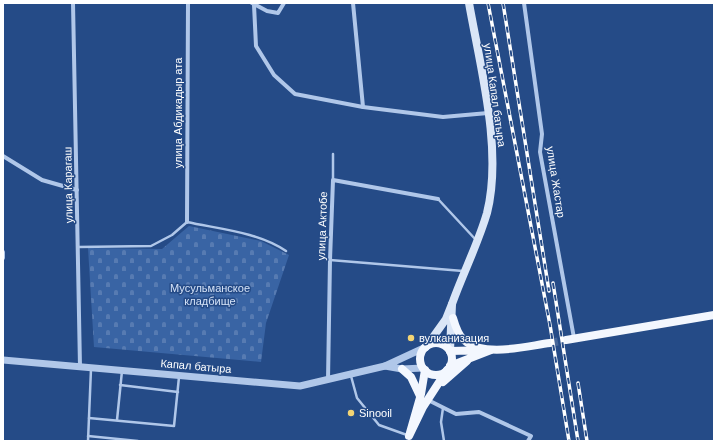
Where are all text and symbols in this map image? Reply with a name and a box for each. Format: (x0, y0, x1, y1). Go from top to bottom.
street label: улица Капал батыра (482, 42, 508, 148)
street label: улица Абдикадыр ата (172, 57, 184, 168)
street label: улица Жастар (544, 145, 568, 219)
street label: улица Карагаш (61, 146, 75, 223)
street label: улица Актобе (315, 191, 329, 261)
park label: Мусульманское кладбище (170, 282, 250, 307)
place label: вулканизация (419, 332, 489, 344)
marker: вулканизация (406, 333, 416, 343)
street label: Капал батыра (160, 357, 233, 375)
place label: Sinooil (359, 407, 392, 419)
marker: Sinooil (346, 408, 356, 418)

